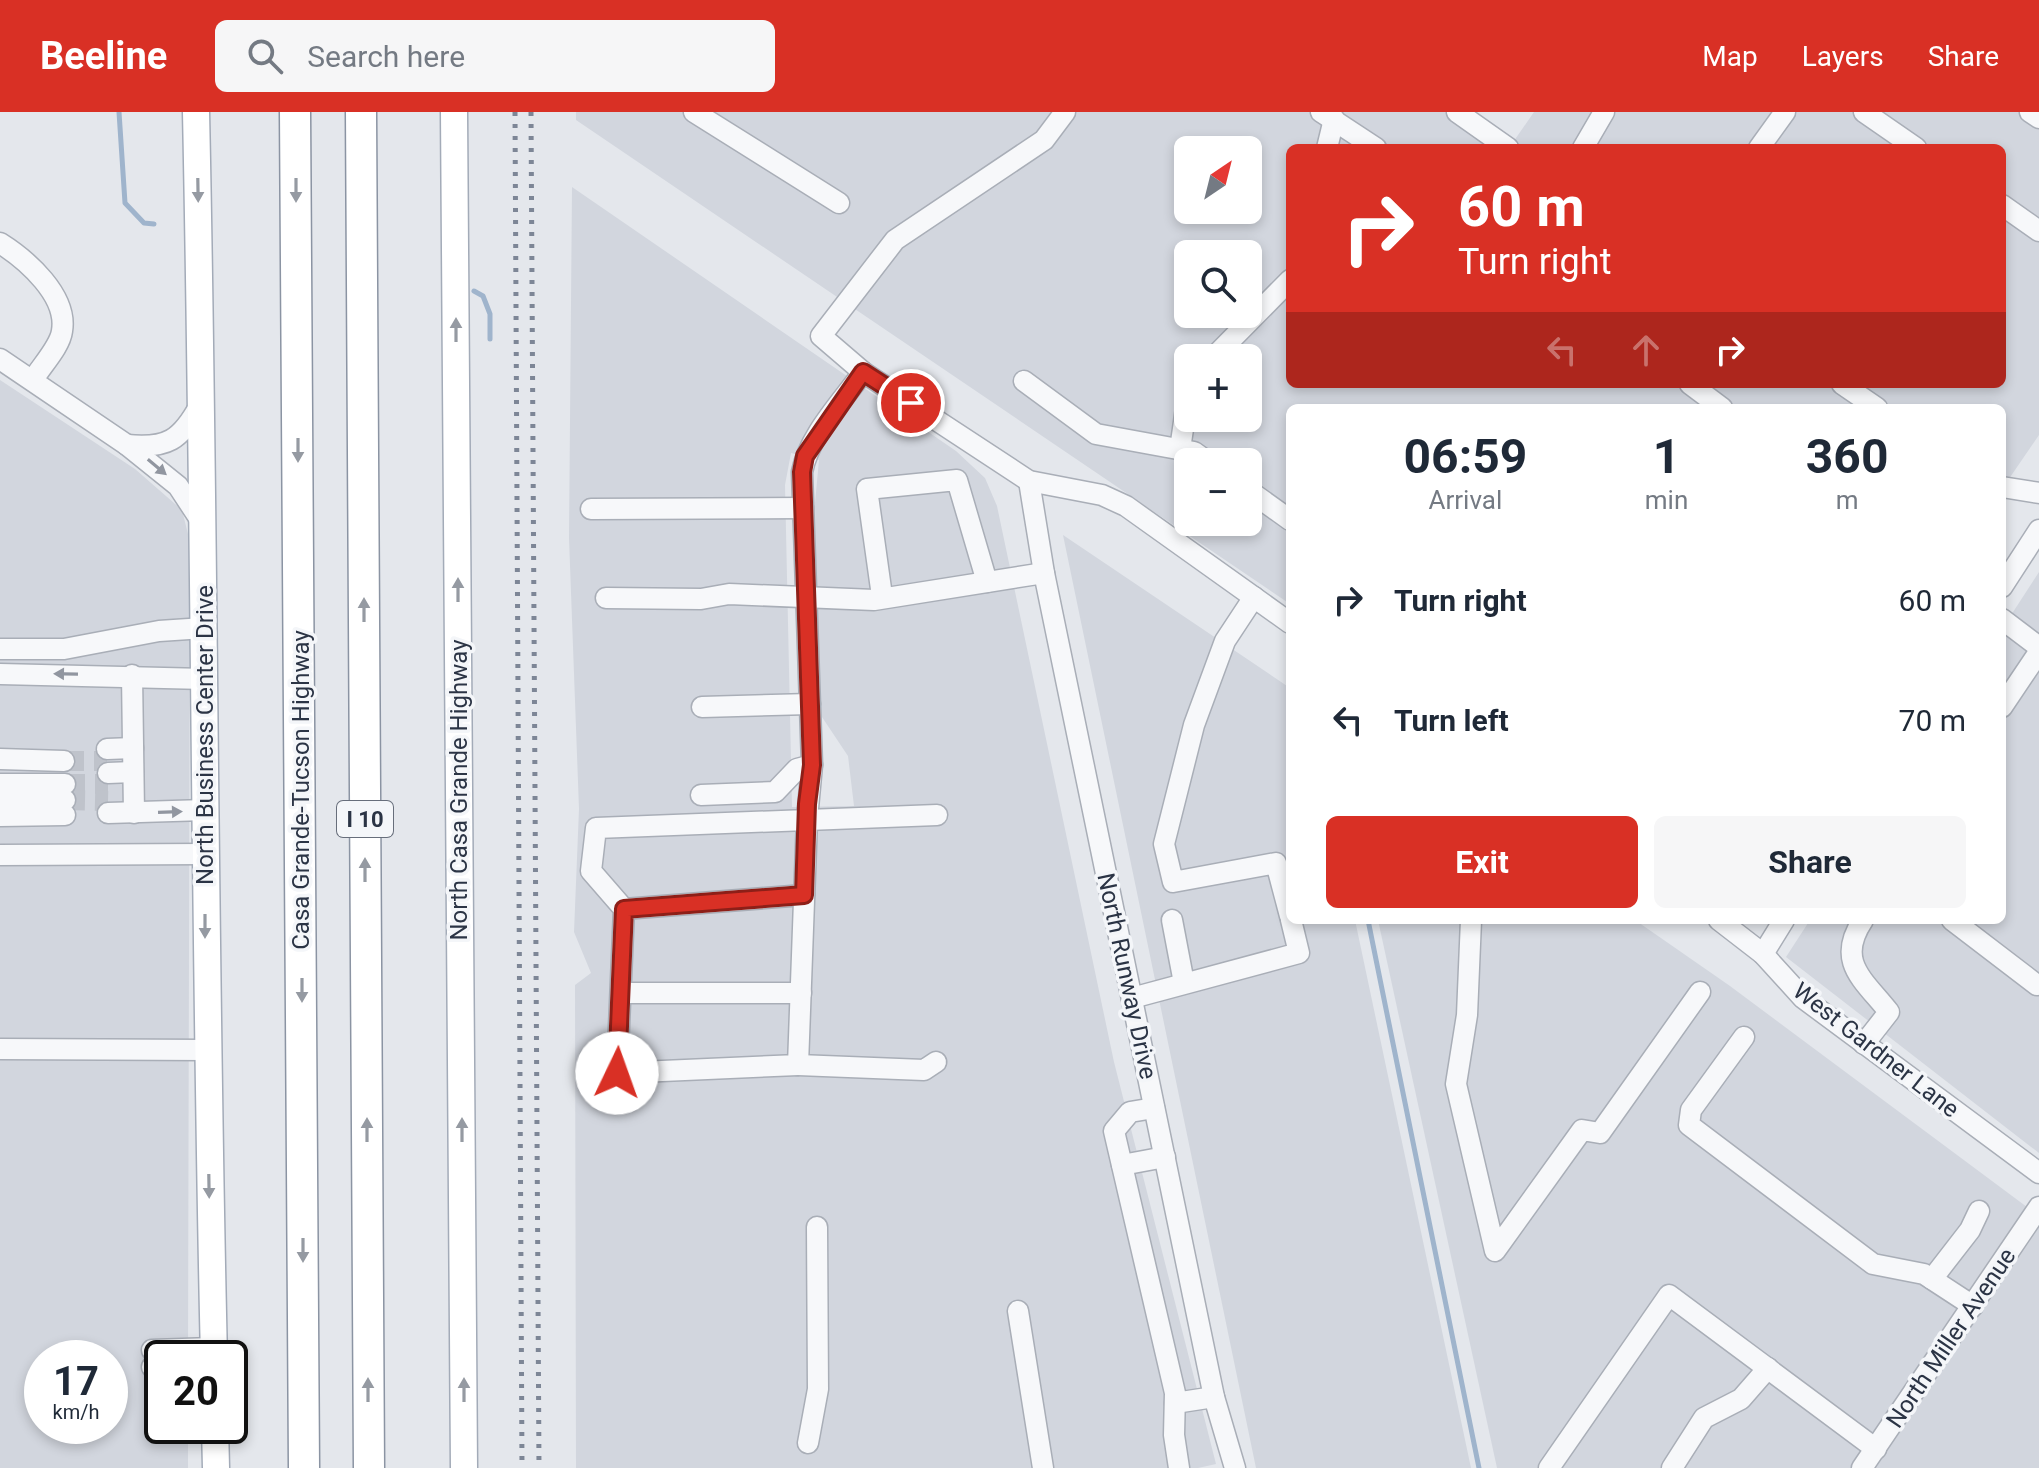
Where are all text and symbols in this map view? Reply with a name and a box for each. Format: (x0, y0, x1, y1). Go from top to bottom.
search box (215, 20, 775, 92)
text: Beeline (40, 34, 167, 78)
icon: search (243, 34, 287, 78)
text: Search here (307, 39, 465, 74)
text: Map (1702, 40, 1758, 73)
text: Layers (1802, 40, 1884, 73)
text: Share (1928, 40, 1999, 73)
north arrow (1174, 136, 1262, 224)
map controls (1174, 136, 1262, 536)
text: 60 m (1458, 174, 1585, 240)
icon: right (1326, 176, 1430, 280)
one-way arrow (191, 178, 204, 203)
one-way arrow (290, 178, 302, 203)
button: search (1174, 240, 1262, 328)
text: Turn right (1458, 241, 1611, 283)
one-way arrow (450, 317, 462, 342)
icon: left (1540, 328, 1584, 372)
icon: ahead (1624, 328, 1668, 372)
icon: right (1708, 328, 1752, 372)
button: + (1174, 344, 1262, 432)
pin (877, 369, 945, 437)
icon: arrive (889, 381, 933, 425)
text: 06:59 (1404, 428, 1527, 485)
text: 1 (1653, 428, 1680, 485)
text: 360 (1806, 428, 1888, 485)
one-way arrow (292, 438, 304, 463)
button: − (1174, 448, 1262, 536)
one-way arrow (147, 459, 167, 475)
text: Arrival (1429, 485, 1502, 515)
text: min (1645, 485, 1688, 515)
text: m (1836, 485, 1859, 515)
one-way arrow (451, 577, 464, 602)
icon: right (1326, 578, 1370, 622)
text: Turn right (1394, 583, 1527, 618)
text: 60 m (1899, 583, 1966, 618)
street label: North Business Center Drive (191, 585, 219, 885)
one-way arrow (358, 597, 370, 622)
street label: Casa Grande-Tucson Highway (287, 630, 315, 950)
street label: North Casa Grande Highway (445, 639, 473, 941)
one-way arrow (53, 667, 78, 680)
icon: left (1326, 698, 1370, 742)
text: Turn left (1394, 703, 1509, 738)
text: 70 m (1899, 703, 1966, 738)
road number: I 10 (337, 801, 393, 837)
one-way arrow (158, 805, 183, 818)
button: Exit (1326, 816, 1638, 908)
button: Share (1654, 816, 1966, 908)
one-way arrow (359, 857, 371, 882)
street label: North Runway Drive (1091, 870, 1163, 1082)
one-way arrow (199, 914, 211, 939)
street label: West Gardner Lane (1788, 977, 1964, 1123)
one-way arrow (296, 978, 308, 1003)
position arrow (575, 1031, 659, 1115)
one-way arrow (361, 1117, 373, 1142)
one-way arrow (455, 1117, 468, 1142)
one-way arrow (203, 1174, 215, 1199)
one-way arrow (297, 1238, 309, 1263)
street label: North Miller Avenue (1881, 1243, 2021, 1433)
speed limit sign: 20 (144, 1340, 248, 1444)
text: 17 (53, 1358, 99, 1405)
one-way arrow (362, 1377, 374, 1402)
one-way arrow (458, 1377, 470, 1402)
text: km/h (53, 1400, 99, 1424)

